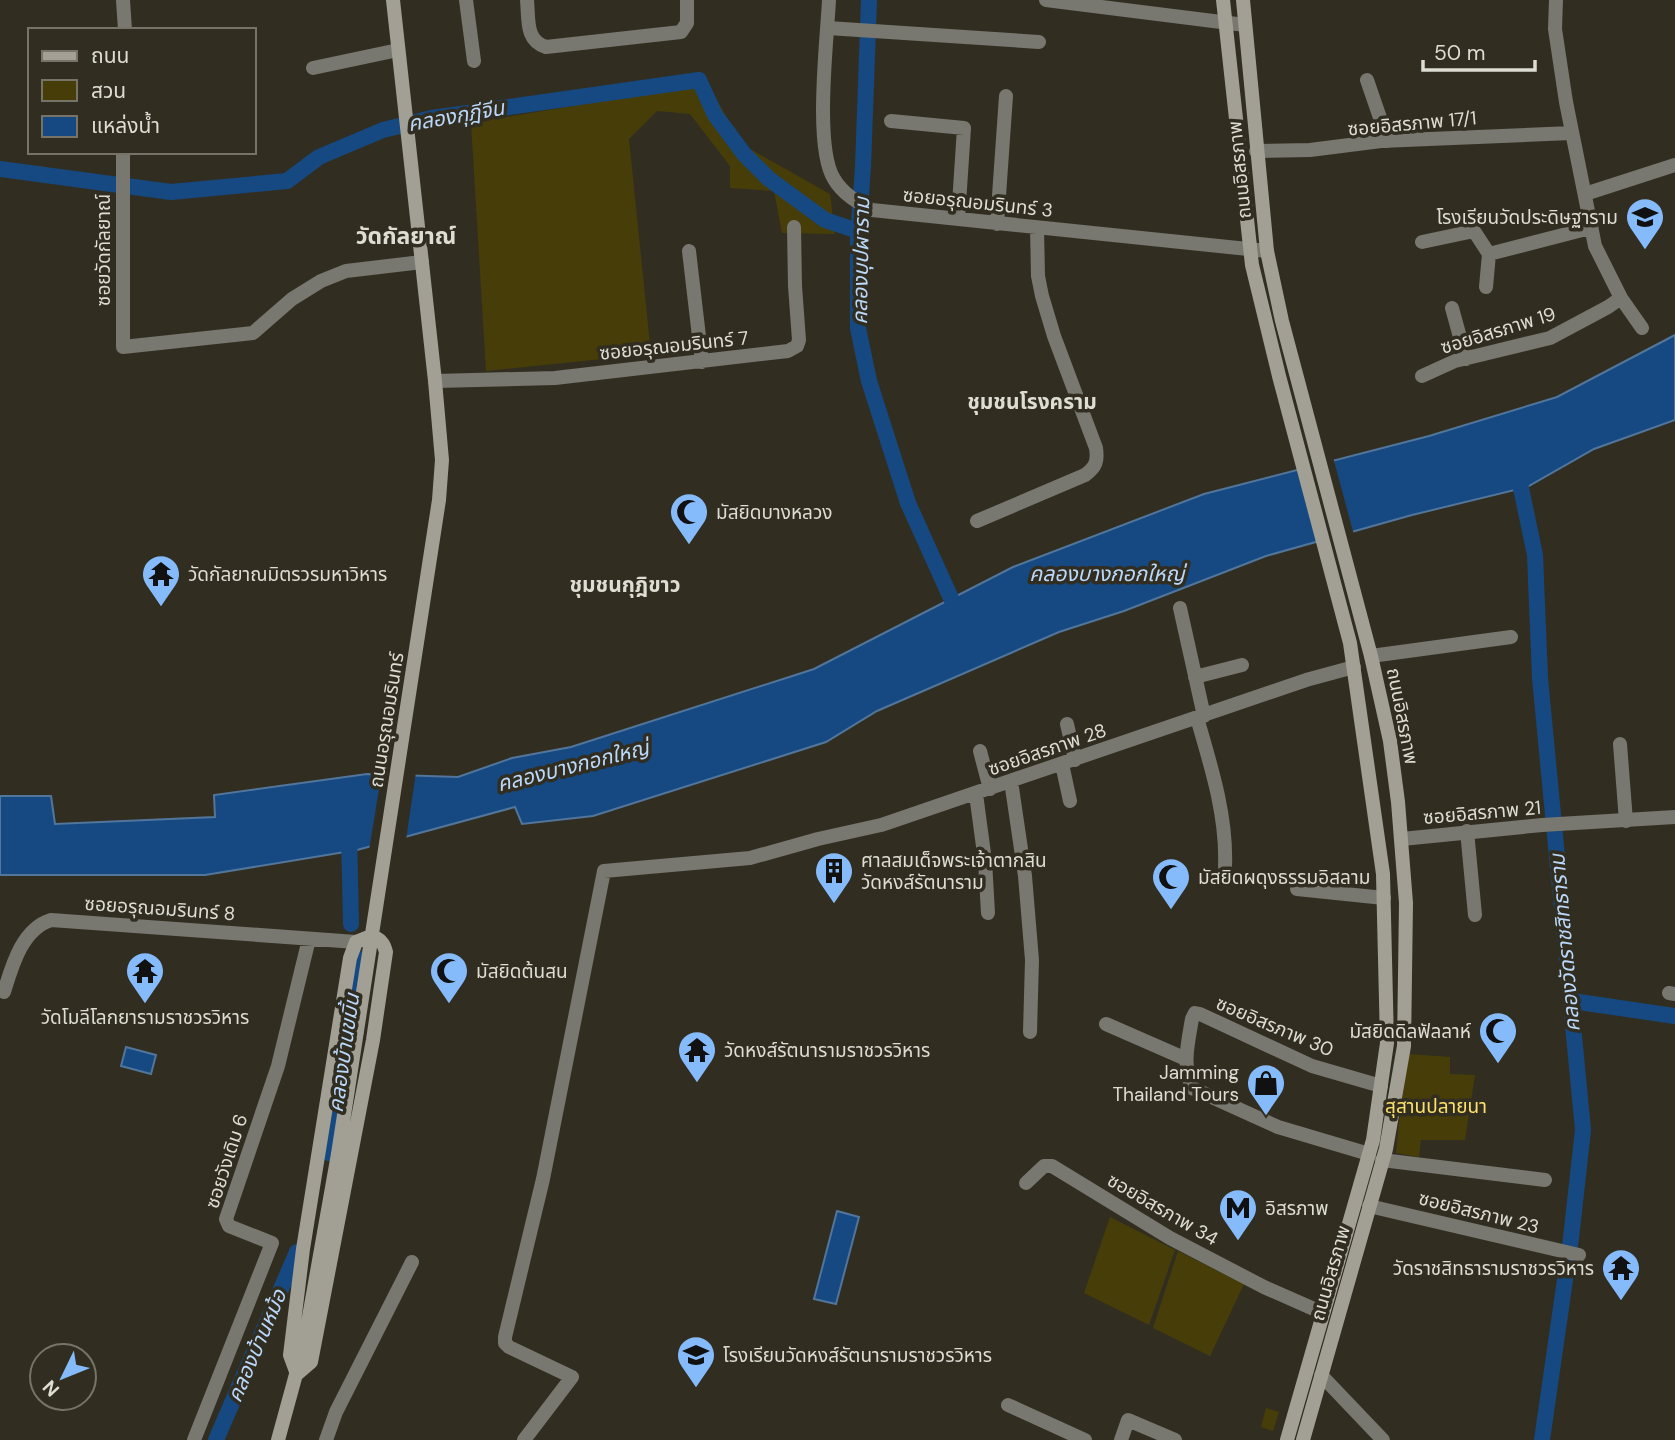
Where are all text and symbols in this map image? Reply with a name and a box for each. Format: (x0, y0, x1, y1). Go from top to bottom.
legend (28, 28, 256, 154)
scale bar (1423, 28, 1535, 72)
text: 50 m (1434, 39, 1485, 67)
text: ถนน (91, 42, 129, 70)
text: สวน (91, 77, 126, 105)
water label: คลองกุฎีจีน (406, 94, 508, 138)
street label: ซอยอิสรภาพ 17/1 (1347, 105, 1477, 142)
text: แหล่งน้ำ (91, 111, 160, 140)
street label: ถนนอิสรภาพ (1222, 120, 1257, 220)
street label: ซอยอรุณอมรินทร์ 3 (902, 182, 1054, 223)
street label: ซอยวัดกัลยาณ์ (91, 194, 116, 306)
water label: คลองบุปผาราม (846, 195, 876, 325)
school or university icon: โรงเรียนวัดประดิษฐาราม (1624, 196, 1666, 251)
place label: โรงเรียนวัดประดิษฐาราม (1436, 205, 1618, 230)
district label: วัดกัลยาณ์ (356, 221, 456, 251)
street label: ซอยอิสรภาพ 19 (1438, 301, 1559, 360)
street label: ซอยอรุณอมรินทร์ 7 (598, 325, 750, 366)
district label: ชุมชนโรงคราม (967, 388, 1097, 416)
mosque icon: มัสยิดบางหลวง (668, 491, 710, 546)
place label: มัสยิดบางหลวง (716, 500, 832, 525)
temple icon: วัดกัลยาณมิตรวรมหาวิหาร (140, 553, 182, 608)
water label: คลองบางกอกใหญ่ (1029, 560, 1188, 588)
place label: วัดกัลยาณมิตรวรมหาวิหาร (188, 562, 387, 587)
district label: ชุมชนกุฎิขาว (569, 571, 681, 599)
street label: ถนนอรุณอมรินทร์ (363, 650, 410, 789)
street label: ถนนอิสรภาพ (1381, 666, 1424, 767)
street label: ซอยอิสรภาพ 28 (985, 718, 1110, 781)
water label: คลองบางกอกใหญ่ (494, 733, 655, 798)
street label: ซอยอิสรภาพ 21 (1422, 795, 1542, 830)
place label: ศาลสมเด็จพระเจ้าตากสิน วัดหงส์รัตนาราม (861, 848, 1047, 895)
building icon: ศาลสมเด็จพระเจ้าตากสิน วัดหงส์รัตนาราม (813, 850, 855, 905)
water label: คลองวัดราชสิทธาราม (1543, 851, 1587, 1033)
mosque icon: มัสยิดผดุงธรรมอิสลาม (1150, 856, 1192, 911)
place label: มัสยิดผดุงธรรมอิสลาม (1198, 865, 1370, 890)
street label: ซอยอรุณอมรินทร์ 8 (84, 891, 236, 926)
temple icon: วัดโมลีโลกยารามราชวรวิหาร (124, 950, 166, 1005)
mosque icon: มัสยิดต้นสน (428, 950, 470, 1005)
place label: มัสยิดต้นสน (476, 959, 568, 984)
street label: ซอยอิสรภาพ 30 (1212, 990, 1337, 1062)
water label: คลองบ้านขมิ้น (322, 991, 366, 1114)
place label: วัดโมลีโลกยารามราชวรวิหาร (41, 1005, 249, 1030)
mosque icon: มัสยิดดิลฟัลลาห์ (1477, 1010, 1519, 1065)
place label: มัสยิดดิลฟัลลาห์ (1349, 1019, 1471, 1044)
temple icon: วัดหงส์รัตนารามราชวรวิหาร (676, 1029, 718, 1084)
place label: วัดหงส์รัตนารามราชวรวิหาร (724, 1038, 930, 1063)
place label: Jamming Thailand Tours (1112, 1060, 1239, 1107)
shop icon: Jamming Thailand Tours (1245, 1062, 1287, 1117)
park label: สุสานปลายนา (1385, 1094, 1487, 1119)
street label: ซอยวังเดิม 6 (199, 1111, 254, 1212)
street label: ซอยอิสรภาพ 34 (1103, 1168, 1223, 1251)
street label: ซอยอิสรภาพ 23 (1416, 1185, 1542, 1240)
metro station icon: อิสรภาพ (1217, 1187, 1259, 1242)
place label: อิสรภาพ (1265, 1196, 1328, 1221)
street label: ถนนอิสรภาพ (1305, 1223, 1356, 1324)
temple icon: วัดราชสิทธารามราชวรวิหาร (1600, 1247, 1642, 1302)
place label: วัดราชสิทธารามราชวรวิหาร (1393, 1256, 1594, 1281)
water label: คลองบ้านหม้อ (221, 1285, 294, 1407)
school or university icon: โรงเรียนวัดหงส์รัตนารามราชวรวิหาร (675, 1334, 717, 1389)
north arrow (28, 1342, 98, 1412)
place label: โรงเรียนวัดหงส์รัตนารามราชวรวิหาร (723, 1343, 992, 1368)
text: N (37, 1375, 65, 1402)

